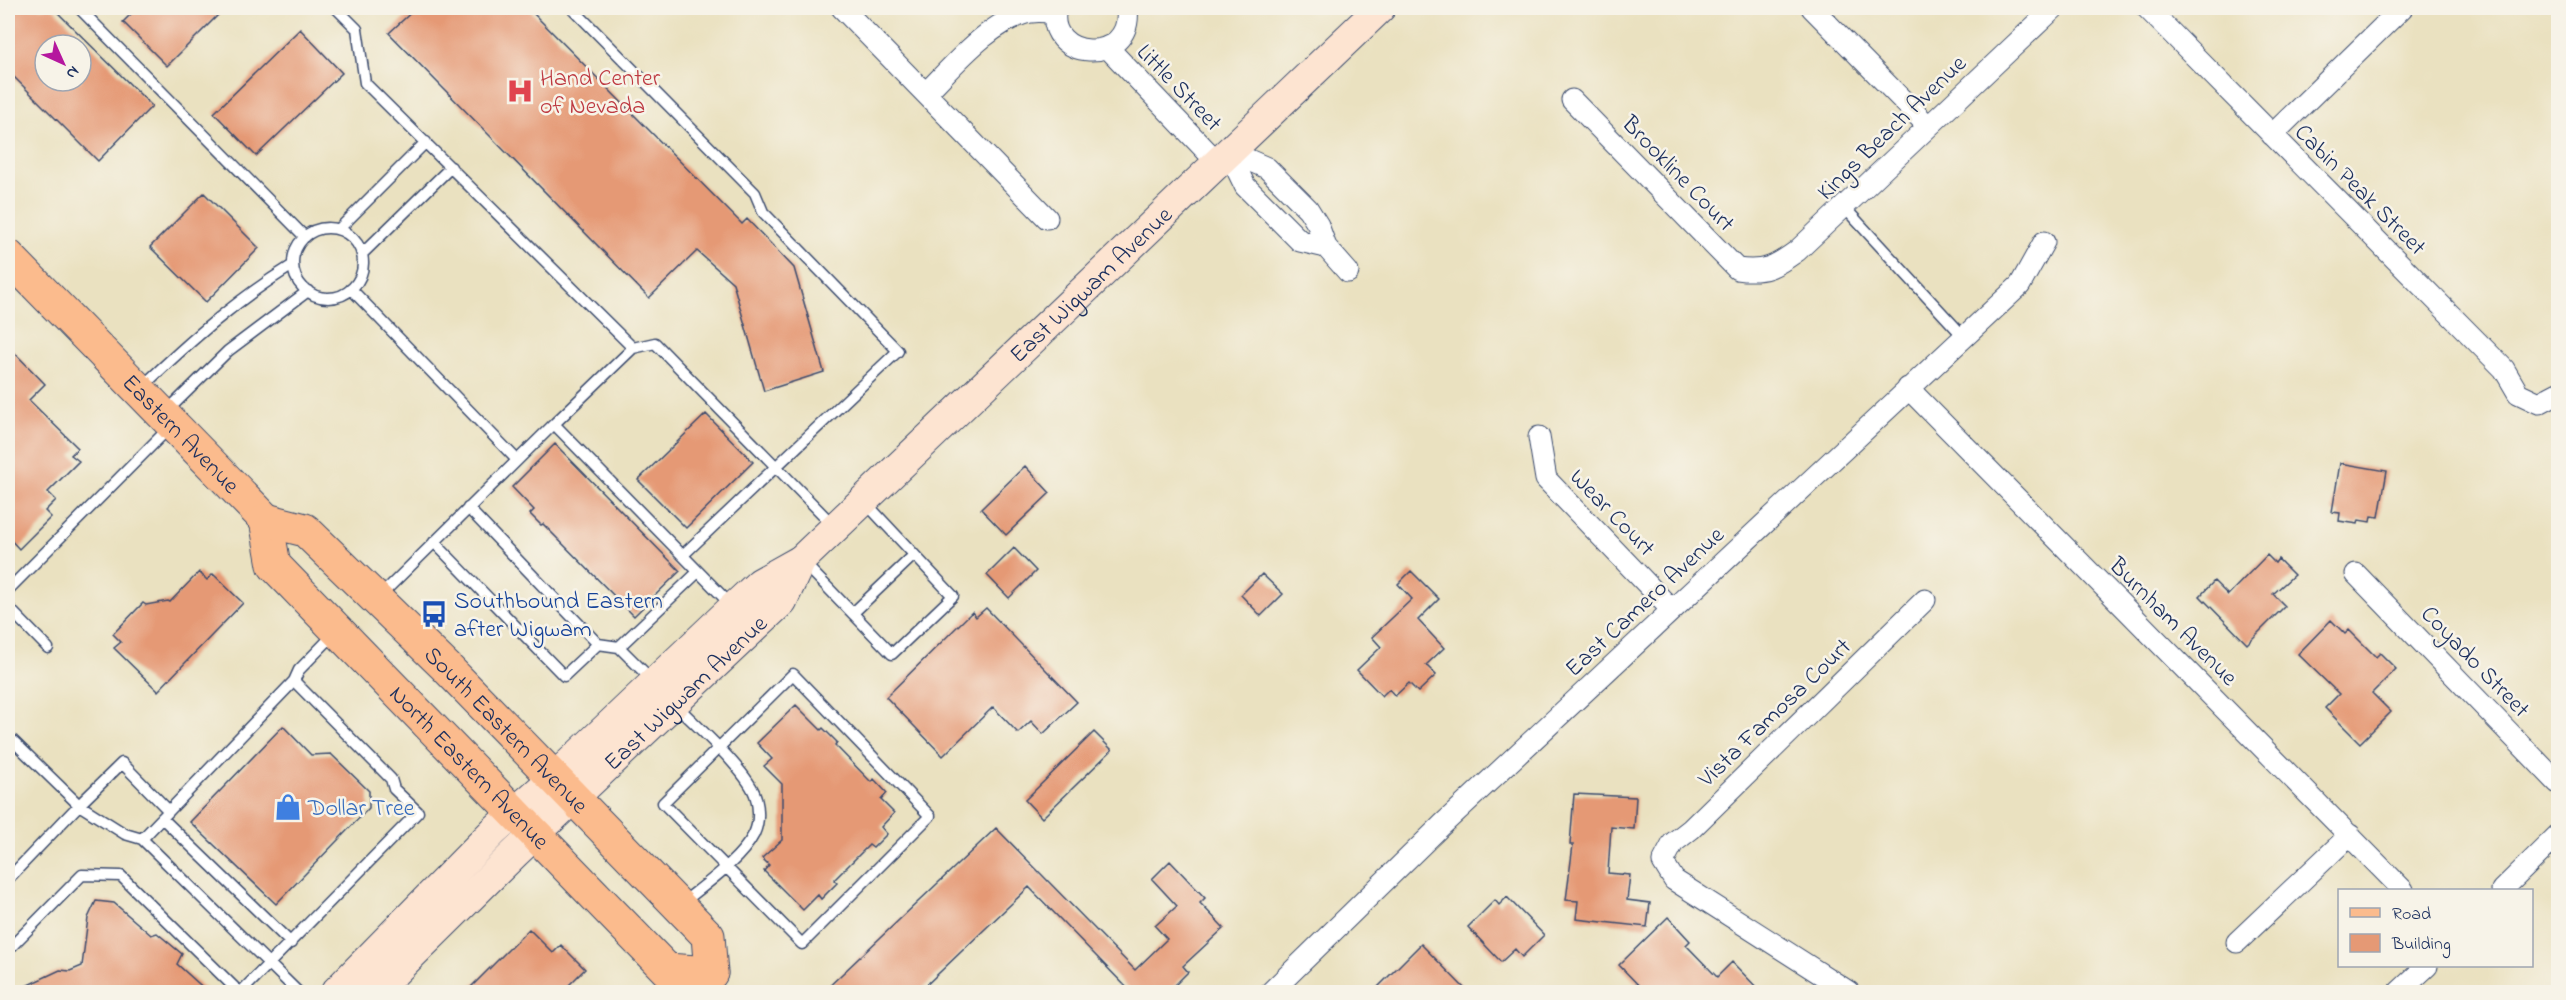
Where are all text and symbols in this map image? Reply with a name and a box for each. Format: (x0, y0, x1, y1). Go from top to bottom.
north arrow (33, 33, 93, 93)
street label: Little Street (1127, 37, 1229, 141)
street label: Kings Beach Avenue (1810, 48, 1976, 210)
text: N (60, 60, 85, 85)
place label: Hand Center of Nevada (540, 62, 661, 125)
hospital icon: Hand Center of Nevada (505, 76, 535, 106)
street label: Brookline Court (1612, 108, 1742, 241)
street label: Cabin Peak Street (2285, 117, 2433, 265)
street label: East Wigwam Avenue (1003, 199, 1182, 372)
street label: Eastern Avenue (113, 367, 247, 503)
street label: Wear Court (1560, 462, 1662, 566)
street label: East Camero Avenue (1558, 519, 1734, 686)
street label: Burnham Avenue (2099, 550, 2245, 695)
place label: Southbound Eastern after Wigwam (454, 585, 663, 648)
bus stop icon: Southbound Eastern after Wigwam (419, 599, 449, 629)
street label: Coyado Street (2411, 599, 2537, 728)
street label: East Wigwam Avenue (597, 608, 777, 780)
street label: Vista Famosa Court (1690, 631, 1860, 797)
street label: South Eastern Avenue (415, 639, 595, 823)
street label: North Eastern Avenue (380, 678, 556, 859)
shop icon: Dollar Tree (273, 792, 303, 822)
place label: Dollar Tree (307, 792, 415, 827)
legend (2338, 889, 2533, 967)
text: Road (2392, 902, 2431, 928)
text: Building (2391, 932, 2451, 959)

